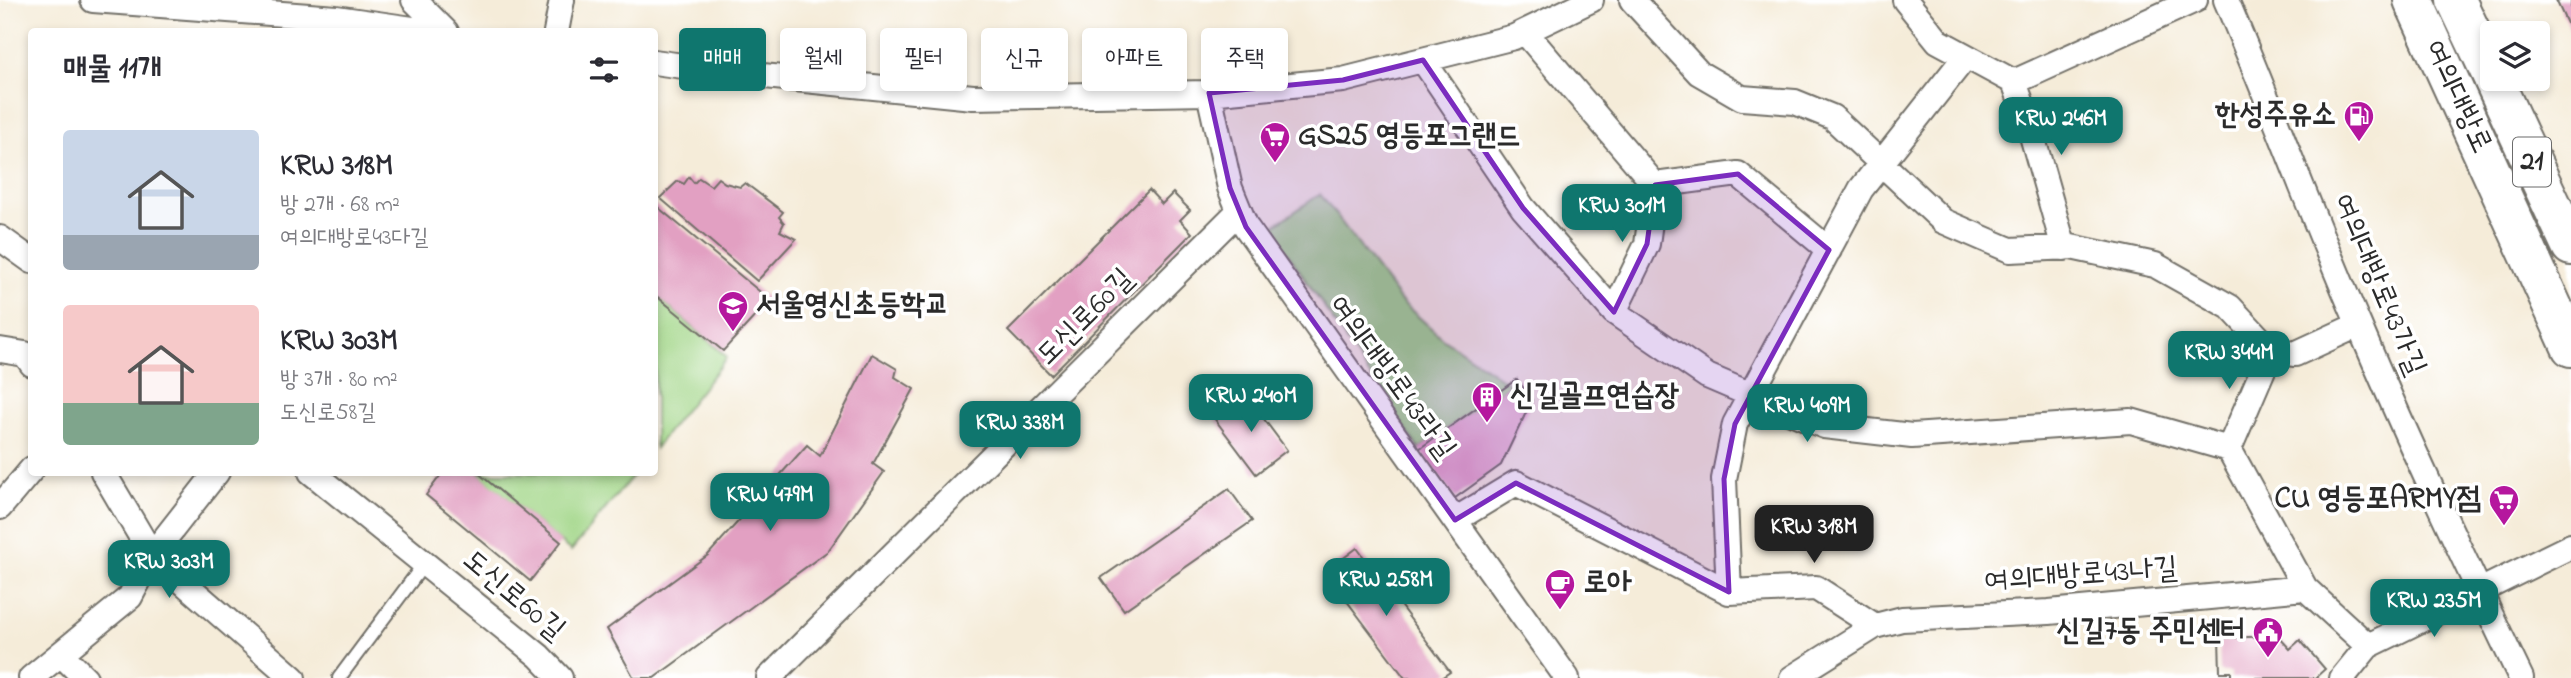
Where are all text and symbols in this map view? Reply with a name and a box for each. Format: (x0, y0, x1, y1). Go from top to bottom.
map controls (2480, 21, 2550, 91)
button: layers (2480, 21, 2550, 91)
chip: 매매 (679, 28, 766, 91)
chip: 월세 (780, 28, 866, 91)
chip: 필터 (880, 28, 967, 91)
chip: 신규 (981, 28, 1068, 91)
chip: 아파트 (1082, 28, 1187, 91)
chip: 주택 (1201, 28, 1288, 91)
street label: 여의대방로 (2412, 33, 2502, 161)
text: 매물 11개 (63, 48, 162, 92)
icon: filters (585, 51, 623, 89)
place label: 한성주유소 (2214, 94, 2336, 138)
pin: KRW 246M (1989, 97, 2133, 157)
fuel station icon: 한성주유소 (2342, 99, 2376, 143)
text: KRW 246M (2015, 103, 2107, 136)
place label: GS25 영등포그랜드 (1298, 115, 1520, 159)
supermarket icon: GS25 영등포그랜드 (1258, 120, 1292, 164)
road number: 21 (2513, 138, 2551, 186)
text: KRW 318M (280, 145, 393, 189)
icon: home (119, 158, 203, 242)
pin: KRW 301M (1550, 184, 1694, 244)
street label: 여의대방로43가길 (2320, 187, 2436, 383)
text: 방 2개 · 68 m² (280, 189, 400, 222)
text: KRW 301M (1578, 190, 1666, 223)
text: 여의대방로43다길 (280, 222, 429, 255)
street label: 도신로60길 (1027, 259, 1145, 377)
place label: 서울영신초등학교 (756, 284, 949, 328)
street label: 여의대방로43라길 (1316, 287, 1466, 469)
school or university icon: 서울영신초등학교 (716, 289, 750, 333)
text: KRW 303M (280, 320, 398, 364)
pin: KRW 344M (2157, 332, 2301, 391)
icon: home (119, 333, 203, 417)
text: KRW 344M (2184, 337, 2274, 370)
text: 방 3개 · 80 m² (280, 364, 398, 397)
pin: KRW 240M (1179, 374, 1323, 434)
place label: 신길골프연습장 (1510, 375, 1679, 419)
text: KRW 240M (1205, 380, 1297, 413)
building icon: 신길골프연습장 (1470, 380, 1504, 424)
pin: KRW 409M (1735, 384, 1879, 444)
text: KRW 409M (1763, 390, 1851, 423)
text: 도신로58길 (280, 397, 376, 430)
pin: KRW 338M (948, 402, 1092, 461)
text: KRW 338M (975, 407, 1065, 440)
pin: KRW 479M (698, 474, 842, 533)
place label: CU 영등포ARMY점 (2274, 478, 2481, 522)
text: KRW 479M (726, 479, 814, 512)
supermarket icon: CU 영등포ARMY점 (2487, 483, 2521, 527)
pin: KRW 318M (1742, 505, 1886, 565)
text: KRW 318M (1771, 511, 1857, 544)
pin: KRW 303M (97, 540, 241, 600)
street label: 도신로60길 (452, 540, 574, 652)
text: KRW 303M (124, 546, 214, 579)
street label: 여의대방로43나길 (1983, 547, 2179, 605)
pin: KRW 258M (1314, 558, 1458, 618)
place label: 로아 (1583, 562, 1632, 606)
text: KRW 258M (1339, 564, 1433, 597)
cafe icon: 로아 (1543, 567, 1577, 611)
pin: KRW 235M (2362, 580, 2506, 639)
text: KRW 235M (2386, 585, 2482, 618)
place label: 신길7동 주민센터 (2056, 610, 2245, 654)
public building icon: 신길7동 주민센터 (2251, 615, 2285, 659)

